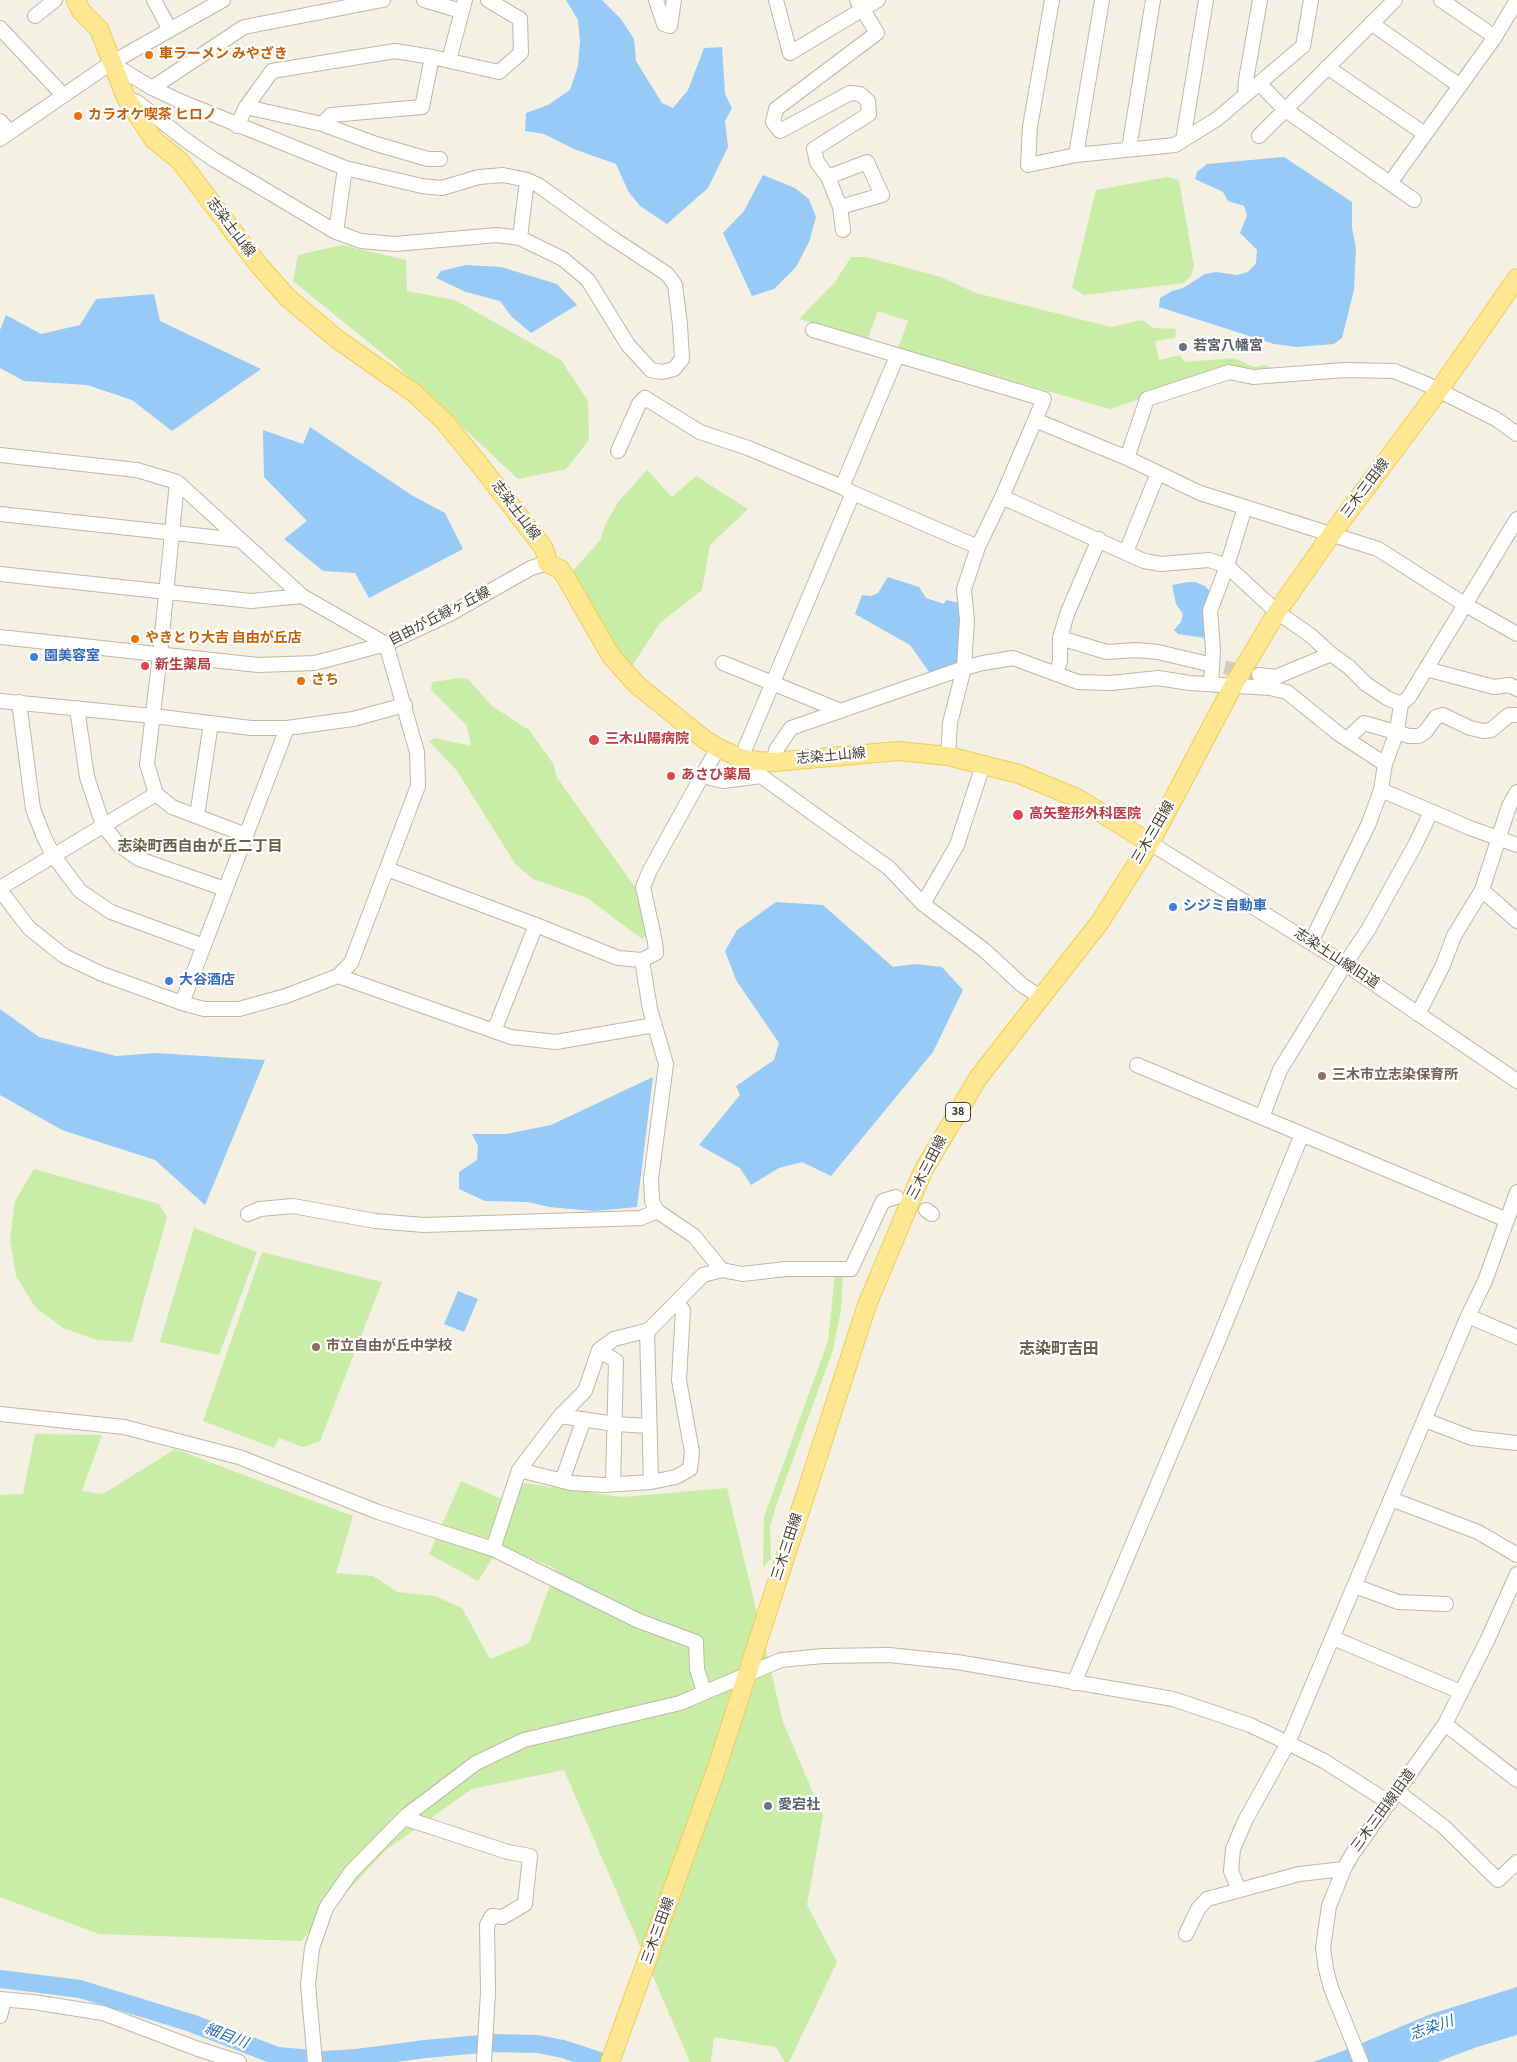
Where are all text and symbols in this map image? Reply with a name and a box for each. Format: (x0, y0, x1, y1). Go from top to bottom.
place label: 車ラーメン みやざき (159, 47, 288, 63)
marker: 車ラーメン みやざき (143, 49, 155, 61)
place label: カラオケ喫茶 ヒロノ (88, 108, 217, 124)
marker: カラオケ喫茶 ヒロノ (72, 110, 84, 122)
street label: 志染土山線 (202, 195, 258, 261)
place label: 若宮八幡宮 (1193, 339, 1263, 355)
marker: 若宮八幡宮 (1177, 341, 1189, 353)
street label: 三木三田線 (1338, 456, 1394, 522)
street label: 志染土山線 (487, 478, 543, 544)
street label: 自由が丘緑ヶ丘線 (386, 584, 494, 650)
place label: やきとり大吉 自由が丘店 (145, 631, 302, 647)
marker: やきとり大吉 自由が丘店 (129, 633, 141, 645)
place label: 園美容室 (44, 649, 100, 665)
marker: 園美容室 (28, 651, 40, 663)
place label: 新生薬局 (155, 658, 211, 674)
marker: 新生薬局 (139, 660, 151, 672)
place label: さち (311, 673, 339, 689)
marker: さち (295, 675, 307, 687)
place label: 三木山陽病院 (605, 732, 689, 748)
marker: 三木山陽病院 (587, 733, 601, 747)
street label: 志染土山線 (795, 746, 867, 768)
place label: あさひ薬局 (681, 768, 751, 784)
marker: あさひ薬局 (665, 770, 677, 782)
street label: 三木三田線 (1129, 798, 1179, 868)
place label: 高矢整形外科医院 (1029, 807, 1141, 823)
marker: 高矢整形外科医院 (1011, 808, 1025, 822)
district label: 志染町西自由が丘二丁目 (118, 839, 282, 857)
place label: シジミ自動車 (1183, 899, 1267, 915)
marker: シジミ自動車 (1167, 901, 1179, 913)
street label: 志染土山線旧道 (1290, 925, 1382, 993)
place label: 大谷酒店 (179, 973, 235, 989)
marker: 大谷酒店 (163, 975, 175, 987)
place label: 三木市立志染保育所 (1332, 1068, 1458, 1084)
marker: 三木市立志染保育所 (1316, 1070, 1328, 1082)
road number: 38 (946, 1102, 970, 1122)
street label: 三木三田線 (905, 1133, 951, 1203)
place label: 市立自由が丘中学校 (326, 1339, 452, 1355)
district label: 志染町吉田 (1019, 1340, 1099, 1360)
marker: 市立自由が丘中学校 (310, 1341, 322, 1353)
street label: 三木三田線 (769, 1511, 807, 1583)
street label: 三木三田線旧道 (1348, 1766, 1420, 1856)
place label: 愛宕社 (778, 1798, 820, 1814)
marker: 愛宕社 (762, 1800, 774, 1812)
street label: 三木三田線 (639, 1895, 679, 1967)
water label: 志染川 (1408, 2013, 1456, 2045)
water label: 細目川 (202, 2021, 250, 2053)

